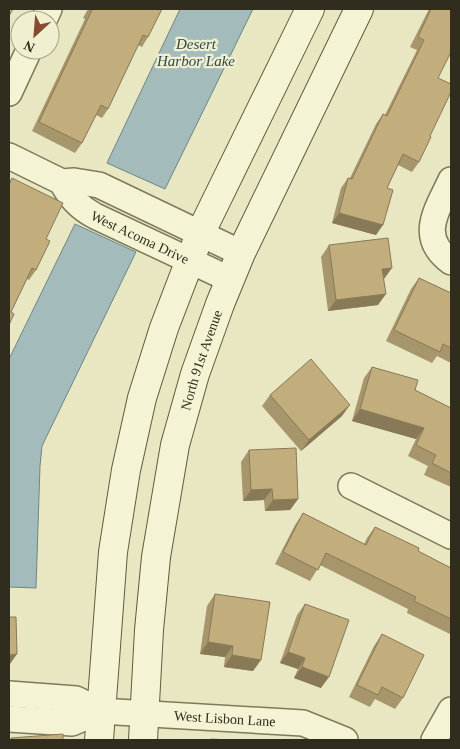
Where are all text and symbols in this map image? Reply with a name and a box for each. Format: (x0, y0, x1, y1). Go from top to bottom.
north arrow (10, 10, 60, 60)
water label: Desert Harbor Lake (156, 36, 235, 69)
text: N (22, 37, 37, 55)
street label: West Acoma Drive (89, 208, 191, 267)
street label: North 91st Avenue (178, 308, 225, 412)
street label: West Lisbon Lane (174, 708, 276, 729)

